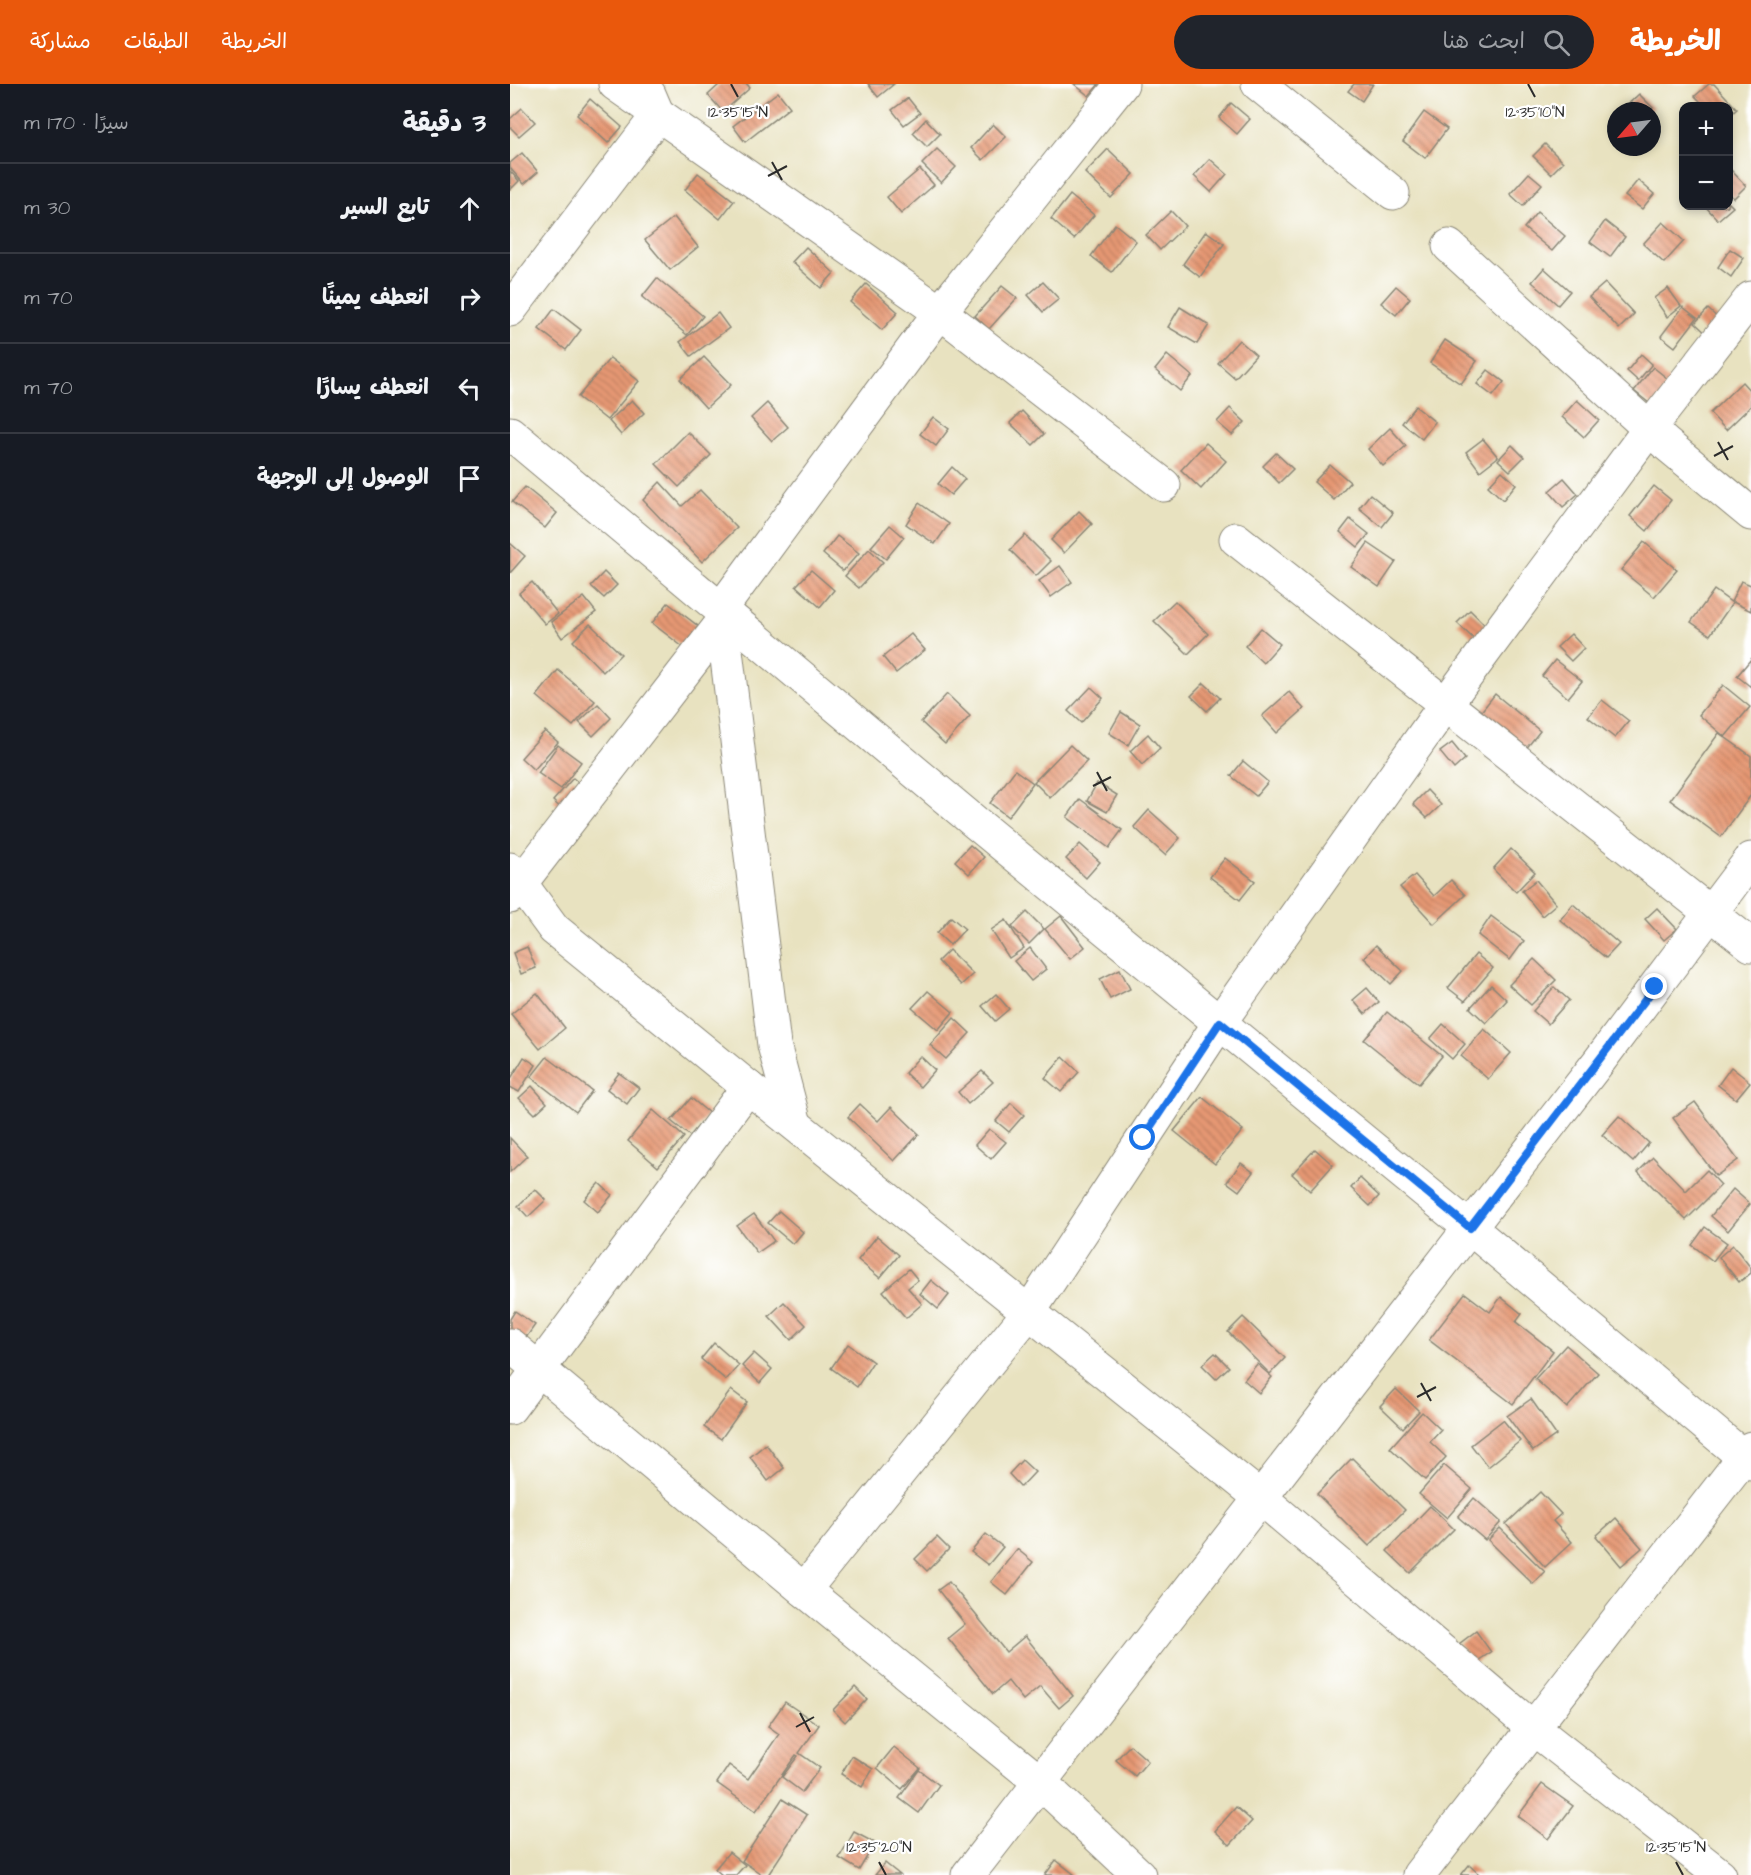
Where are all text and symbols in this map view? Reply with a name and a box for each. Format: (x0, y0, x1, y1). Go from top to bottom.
search box (1174, 15, 1594, 69)
text: الخريطة (1630, 22, 1721, 61)
text: ابحث هنا (1443, 26, 1525, 57)
icon: search (1540, 26, 1573, 59)
text: مشاركة (30, 27, 91, 56)
text: الطبقات (124, 27, 189, 56)
text: الخريطة (222, 27, 287, 56)
text: 12°35'15"N (708, 102, 768, 123)
text: 12°35'10"N (1506, 102, 1564, 123)
north arrow (1607, 102, 1661, 156)
map controls (1679, 102, 1733, 210)
button: + (1679, 102, 1733, 156)
text: 3 دقيقة (402, 105, 486, 141)
text: سيرًا · 170 m (24, 109, 129, 137)
button: − (1679, 156, 1733, 210)
text: تابع السير (342, 192, 429, 223)
icon: ahead (453, 192, 486, 225)
text: 30 m (24, 194, 70, 222)
text: انعطف يمينًا (322, 282, 429, 313)
icon: right (453, 282, 486, 315)
text: 70 m (24, 284, 73, 312)
text: انعطف يسارًا (316, 372, 429, 403)
icon: left (453, 372, 486, 405)
text: 70 m (24, 374, 73, 402)
text: الوصول إلى الوجهة (257, 462, 429, 493)
icon: arrive (453, 462, 486, 495)
route end (1641, 973, 1667, 999)
route start (1129, 1124, 1155, 1150)
text: 12°35'20"N (846, 1837, 912, 1858)
text: 12°35'15"N (1646, 1837, 1706, 1858)

